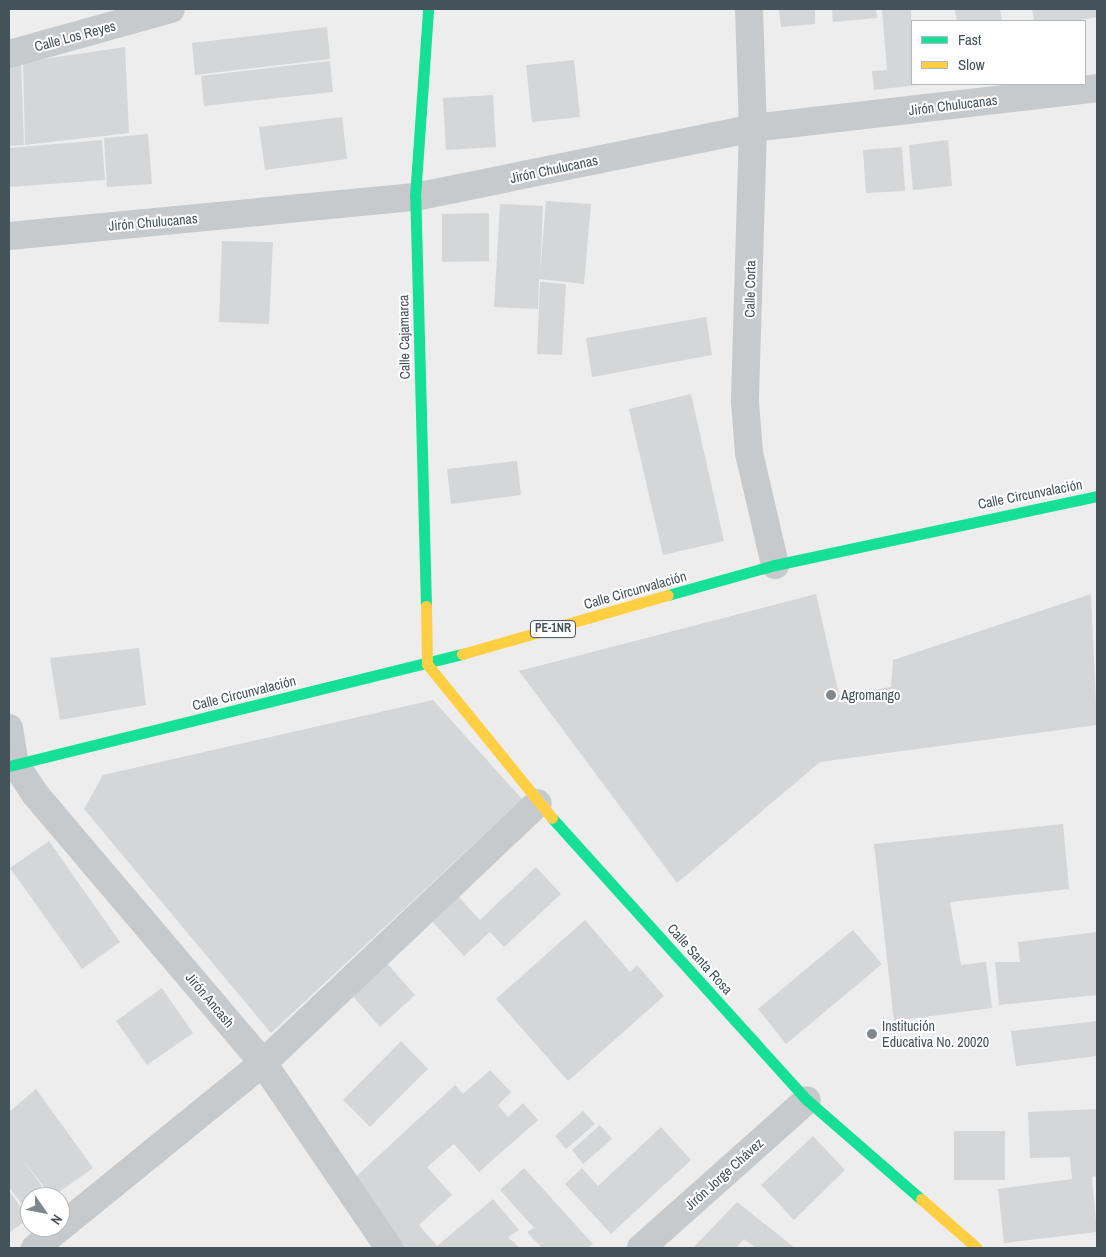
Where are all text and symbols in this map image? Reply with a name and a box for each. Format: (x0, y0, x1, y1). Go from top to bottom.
street label: Calle Los Reyes (32, 17, 118, 55)
legend (911, 20, 1086, 85)
text: Fast (958, 29, 981, 50)
text: Slow (958, 54, 985, 75)
street label: Jirón Chulucanas (908, 91, 998, 119)
street label: Jirón Chulucanas (509, 151, 599, 187)
street label: Jirón Chulucanas (108, 210, 198, 234)
street label: Calle Corta (741, 260, 759, 318)
street label: Calle Cajamarca (395, 294, 413, 380)
street label: Calle Circunvalación (976, 476, 1084, 512)
street label: Calle Circunvalación (582, 567, 688, 613)
road number: PE-1NR (529, 620, 577, 638)
street label: Calle Circunvalación (191, 672, 297, 714)
place label: Agromango (841, 687, 900, 703)
marker: Agromango (825, 689, 837, 701)
street label: Calle Santa Rosa (664, 920, 736, 998)
street label: Jirón Ancash (182, 969, 238, 1031)
place label: Institución Educativa No. 20020 (882, 1018, 989, 1050)
marker: Institución Educativa No. 20020 (866, 1028, 878, 1040)
street label: Jirón Jorge Chávez (681, 1134, 767, 1214)
north arrow (20, 1187, 70, 1237)
text: N (47, 1211, 67, 1228)

